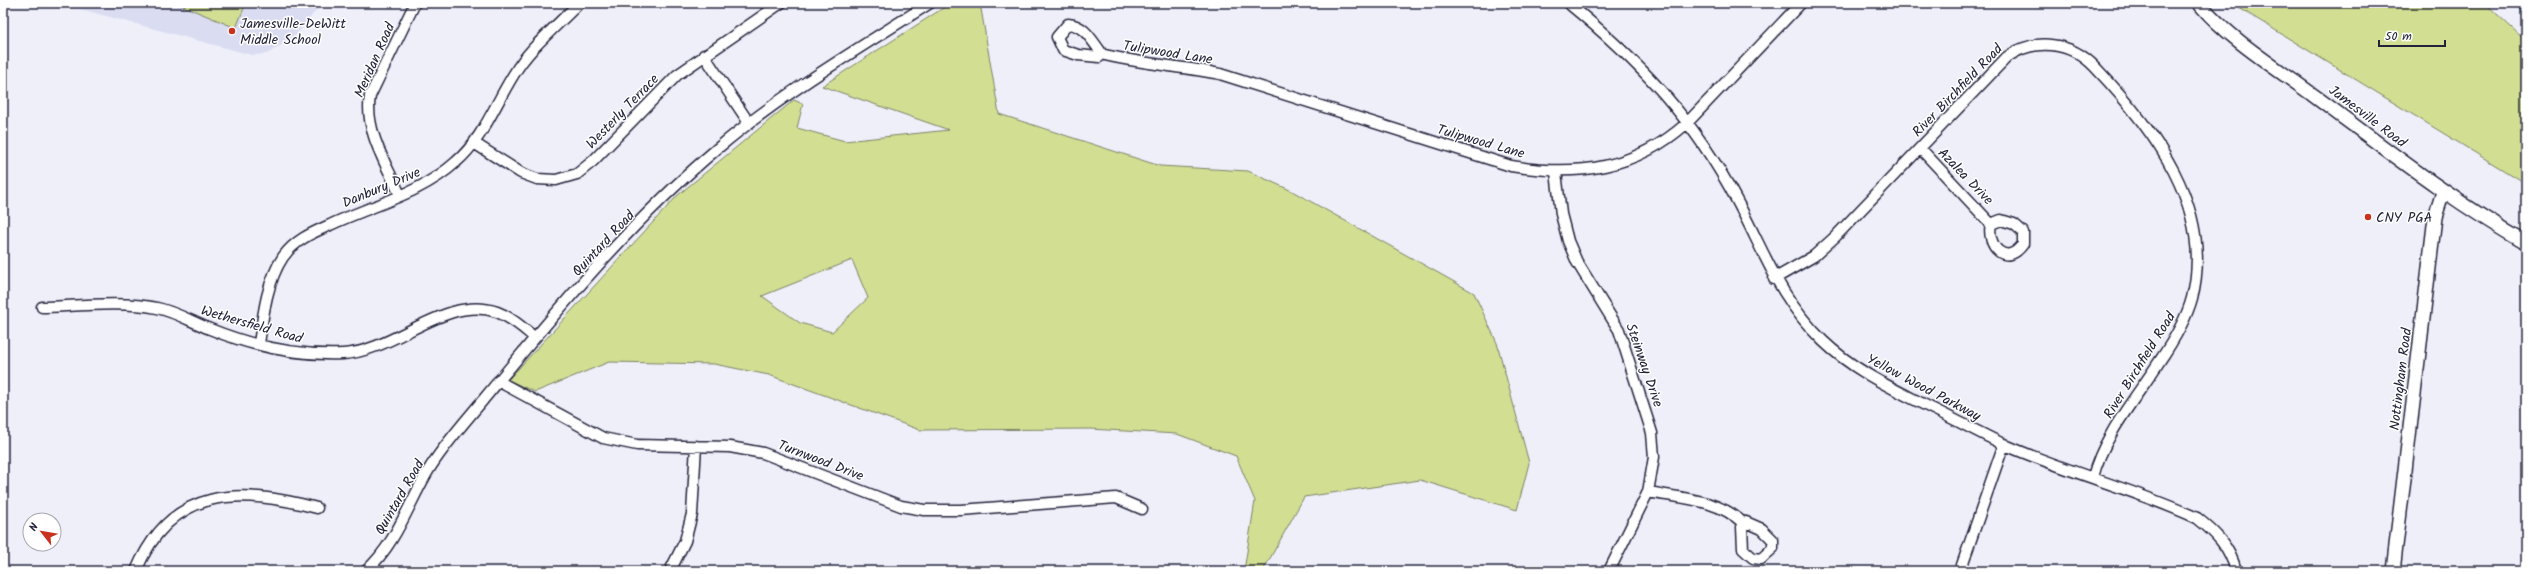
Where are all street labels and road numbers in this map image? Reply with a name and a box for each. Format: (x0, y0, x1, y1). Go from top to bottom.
street label: Meridan Road (349, 18, 402, 101)
street label: Tulipwood Lane (1121, 35, 1215, 71)
street label: River Birchfield Road (1907, 38, 2009, 142)
street label: Westerly Terrace (581, 69, 665, 154)
street label: Jamesville Road (2324, 80, 2412, 154)
street label: Tulipwood Lane (1434, 119, 1528, 165)
street label: Azalea Drive (1932, 143, 1999, 211)
street label: Danbury Drive (339, 161, 425, 214)
street label: Quintard Road (567, 205, 641, 282)
street label: Wethersfield Road (198, 300, 306, 350)
street label: River Birchfield Road (2098, 307, 2182, 423)
street label: Steinway Drive (1619, 320, 1669, 411)
street label: Nottingham Road (2384, 326, 2418, 432)
street label: Yellow Wood Parkway (1862, 348, 1985, 428)
street label: Turnwood Drive (775, 434, 867, 488)
street label: Quintard Road (369, 455, 431, 539)

